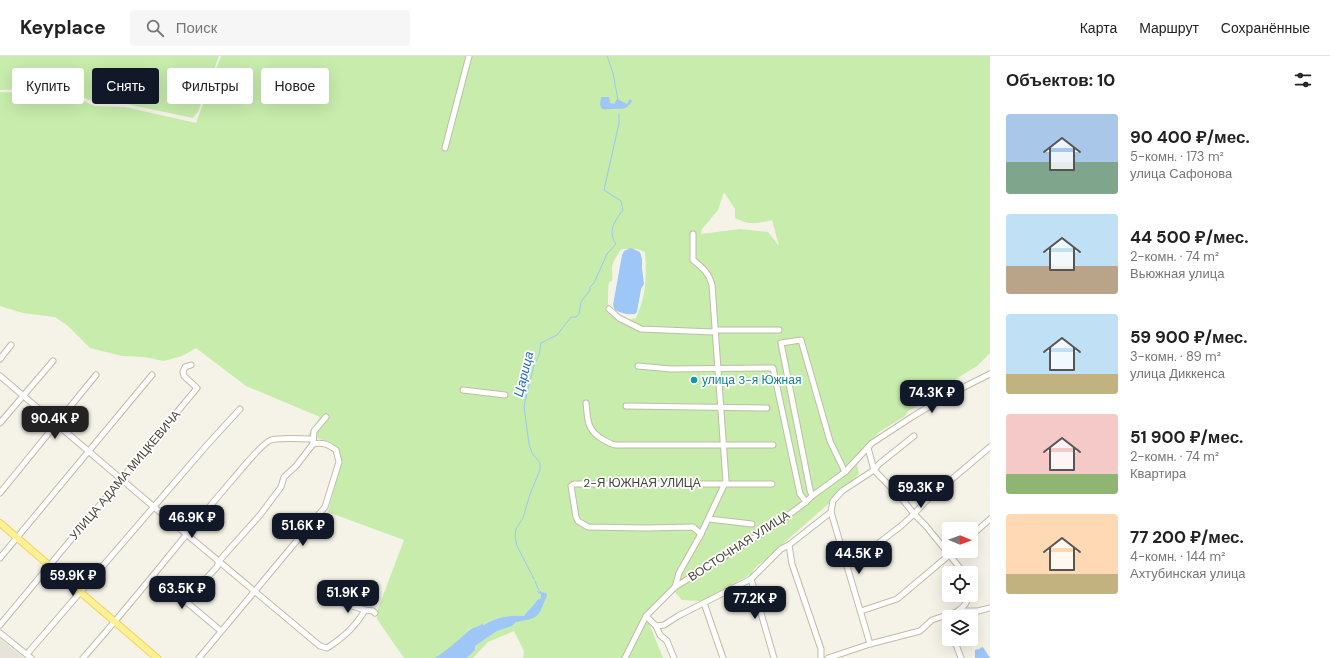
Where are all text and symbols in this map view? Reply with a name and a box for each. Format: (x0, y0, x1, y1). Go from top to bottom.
search box (130, 10, 410, 46)
text: Keyplace (20, 15, 106, 40)
icon: search (144, 17, 166, 39)
text: Поиск (176, 18, 217, 38)
text: Карта (1080, 19, 1117, 37)
text: Маршрут (1139, 19, 1199, 37)
text: Сохранённые (1221, 19, 1310, 37)
chip: Купить (12, 68, 84, 104)
chip: Снять (92, 68, 159, 104)
chip: Фильтры (167, 68, 253, 104)
chip: Новое (261, 68, 329, 104)
text: Объектов: 10 (1006, 69, 1115, 91)
icon: filters (1292, 69, 1314, 91)
text: 90 400 ₽/мес. (1130, 126, 1250, 148)
icon: home (1038, 130, 1086, 178)
text: 5-комн. · 173 m² (1130, 148, 1224, 165)
text: улица Сафонова (1130, 165, 1232, 182)
text: 44 500 ₽/мес. (1130, 226, 1249, 248)
icon: home (1038, 230, 1086, 278)
text: 2-комн. · 74 m² (1130, 248, 1219, 265)
text: Вьюжная улица (1130, 265, 1224, 282)
text: 59 900 ₽/мес. (1130, 326, 1248, 348)
icon: home (1038, 330, 1086, 378)
text: 3-комн. · 89 m² (1130, 348, 1221, 365)
water label: Царица (510, 350, 537, 399)
text: улица Диккенса (1130, 365, 1225, 382)
place label: улица 3-я Южная (702, 372, 801, 388)
marker: улица 3-я Южная (689, 375, 699, 385)
pin: 74.3K ₽ (895, 380, 969, 414)
text: 74.3K ₽ (909, 384, 955, 401)
pin: 90.4K ₽ (18, 406, 92, 440)
street label: УЛИЦА АДАМА МИЦКЕВИЧА (66, 407, 184, 543)
text: 90.4K ₽ (31, 410, 79, 427)
text: 51 900 ₽/мес. (1130, 426, 1243, 448)
icon: home (1038, 430, 1086, 478)
text: 2-комн. · 74 m² (1130, 448, 1219, 465)
text: Квартира (1130, 465, 1186, 482)
street label: 2-Я ЮЖНАЯ УЛИЦА (583, 475, 701, 491)
pin: 59.3K ₽ (884, 475, 958, 509)
text: 59.3K ₽ (898, 479, 944, 496)
pin: 46.9K ₽ (155, 505, 229, 539)
street label: ВОСТОЧНАЯ УЛИЦА (685, 507, 793, 585)
text: 46.9K ₽ (168, 509, 216, 526)
pin: 51.6K ₽ (266, 513, 340, 547)
text: 51.6K ₽ (281, 517, 325, 534)
north arrow (942, 522, 978, 558)
map controls (942, 522, 978, 646)
text: 77 200 ₽/мес. (1130, 526, 1244, 548)
icon: home (1038, 530, 1086, 578)
pin: 44.5K ₽ (822, 541, 896, 575)
text: 44.5K ₽ (835, 545, 883, 562)
text: 4-комн. · 144 m² (1130, 548, 1225, 565)
pin: 59.9K ₽ (36, 563, 110, 597)
text: Ахтубинская улица (1130, 565, 1246, 582)
button: locate (942, 566, 978, 602)
text: 59.9K ₽ (50, 567, 96, 584)
pin: 63.5K ₽ (145, 576, 219, 610)
text: 63.5K ₽ (158, 580, 206, 597)
pin: 51.9K ₽ (311, 580, 385, 614)
text: 51.9K ₽ (326, 584, 370, 601)
pin: 77.2K ₽ (718, 586, 792, 620)
text: 77.2K ₽ (733, 590, 777, 607)
button: layers (942, 610, 978, 646)

